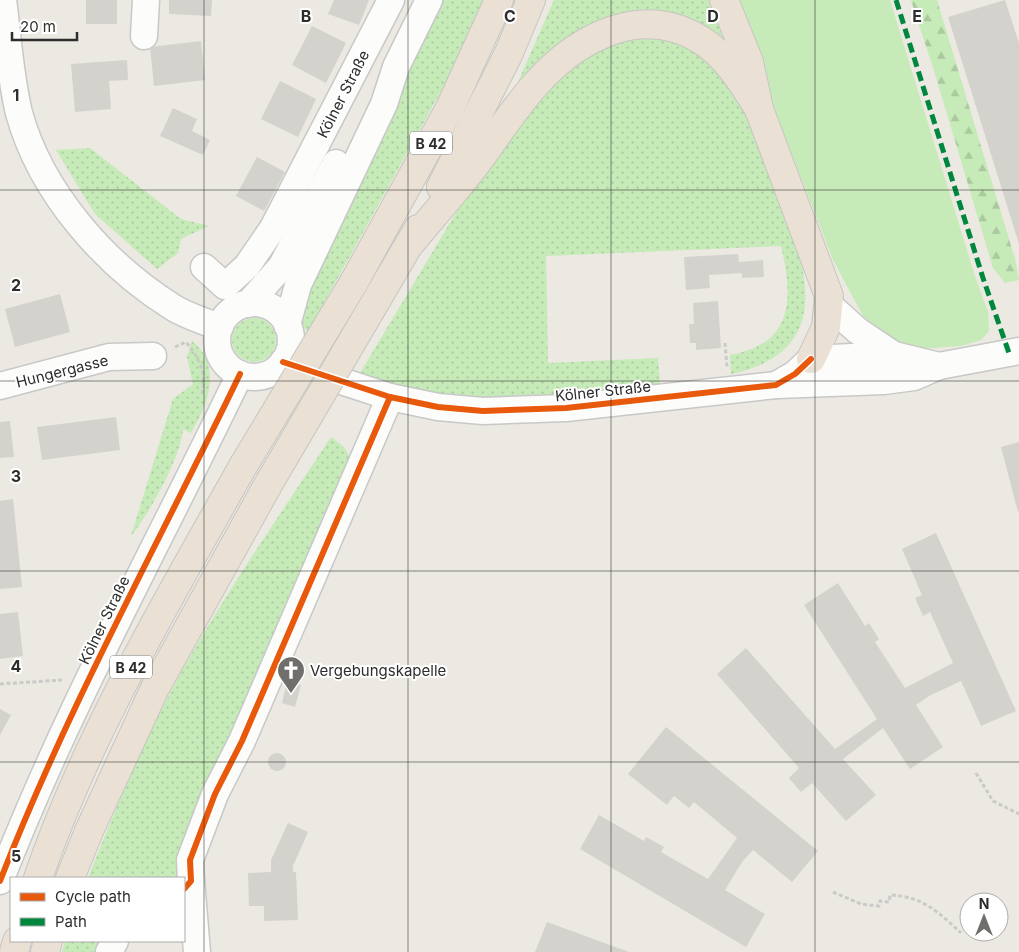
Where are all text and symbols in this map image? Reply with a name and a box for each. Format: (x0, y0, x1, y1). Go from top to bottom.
text: B (301, 6, 311, 26)
text: C (504, 6, 516, 26)
text: D (707, 6, 719, 26)
text: E (912, 6, 922, 26)
scale bar (12, 10, 78, 42)
text: 20 m (20, 17, 56, 36)
street label: Kölner Straße (313, 47, 373, 141)
text: 1 (13, 85, 19, 105)
road number: B 42 (410, 132, 452, 154)
text: 2 (11, 275, 21, 295)
street label: Hungergasse (14, 350, 110, 392)
street label: Kölner Straße (554, 377, 652, 405)
text: 3 (11, 466, 21, 486)
street label: Kölner Straße (74, 573, 134, 667)
church icon: Vergebungskapelle (276, 655, 306, 694)
text: 4 (11, 656, 22, 676)
road number: B 42 (110, 656, 152, 679)
place label: Vergebungskapelle (310, 661, 446, 680)
text: 5 (11, 846, 21, 866)
legend (10, 877, 185, 942)
text: Cycle path (55, 887, 131, 906)
north arrow (959, 892, 1009, 942)
text: N (979, 895, 989, 912)
text: Path (55, 912, 87, 931)

